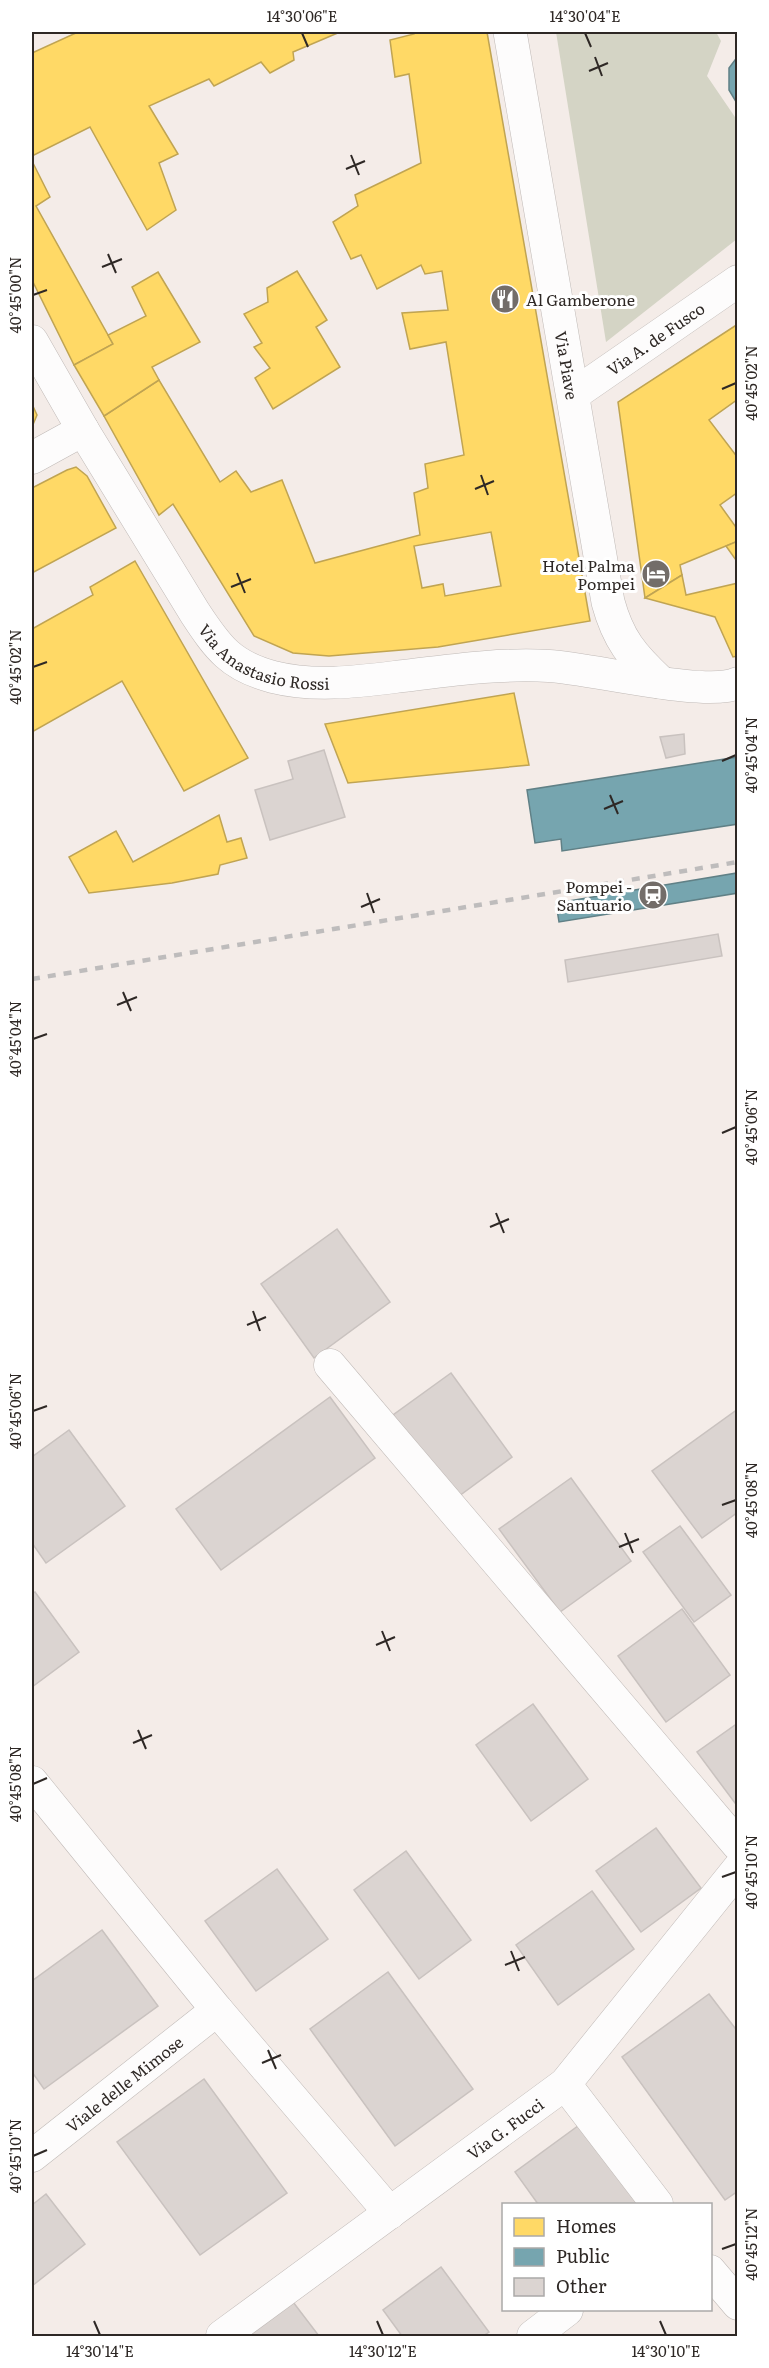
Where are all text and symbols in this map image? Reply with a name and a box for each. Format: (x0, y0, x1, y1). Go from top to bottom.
text: 14°30'06"E (267, 4, 337, 27)
text: 14°30'04"E (549, 4, 621, 27)
text: 40°45'00"N (3, 257, 26, 333)
restaurant icon: Al Gamberone (489, 283, 521, 315)
place label: Al Gamberone (526, 287, 635, 311)
street label: Via A. de Fusco (601, 296, 709, 381)
street label: Via Piave (550, 329, 585, 401)
text: 40°45'02"N (739, 345, 762, 421)
place label: Hotel Palma Pompei (542, 553, 635, 595)
hotel icon: Hotel Palma Pompei (640, 558, 672, 590)
street label: Via Anastasio Rossi (193, 618, 330, 695)
text: 40°45'02"N (3, 629, 26, 705)
text: 40°45'04"N (739, 717, 762, 793)
place label: Pompei - Santuario (557, 874, 632, 916)
station icon: Pompei - Santuario (637, 879, 669, 911)
text: 40°45'04"N (3, 1001, 26, 1077)
text: 40°45'06"N (739, 1089, 762, 1165)
text: 40°45'06"N (3, 1373, 26, 1449)
text: 40°45'08"N (739, 1462, 762, 1538)
text: 40°45'08"N (3, 1746, 26, 1822)
text: 40°45'10"N (739, 1835, 762, 1909)
street label: Viale delle Mimose (60, 2030, 188, 2137)
street label: Via G. Fucci (461, 2092, 548, 2165)
text: 40°45'10"N (3, 2119, 26, 2193)
legend (502, 2203, 712, 2311)
text: 40°45'12"N (739, 2207, 762, 2281)
text: Homes (556, 2212, 616, 2239)
text: Public (556, 2242, 610, 2269)
text: Other (556, 2272, 607, 2299)
text: 14°30'14"E (66, 2339, 134, 2362)
text: 14°30'12"E (349, 2339, 417, 2362)
text: 14°30'10"E (632, 2339, 700, 2362)

